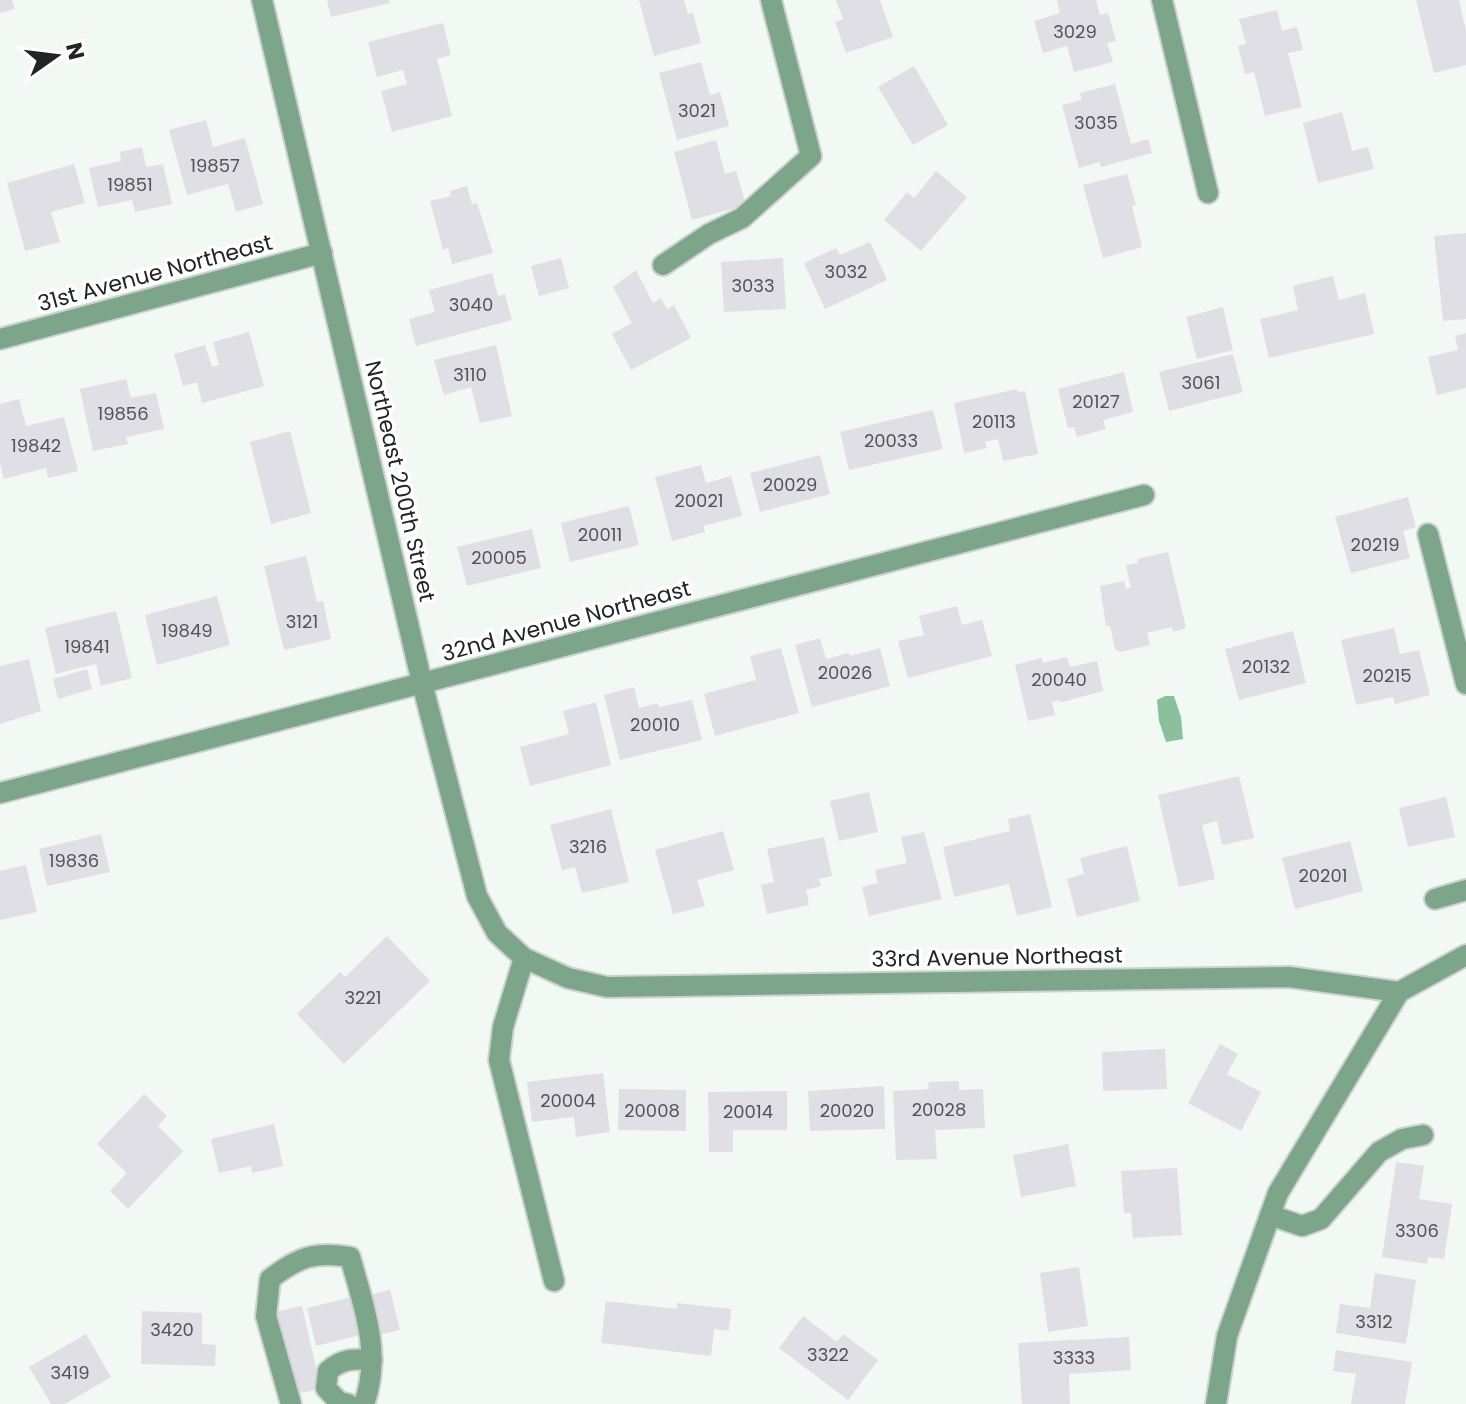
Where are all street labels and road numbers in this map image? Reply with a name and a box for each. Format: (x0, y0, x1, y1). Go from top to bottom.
street label: 31st Avenue Northeast (34, 227, 276, 319)
street label: Northeast 200th Street (357, 357, 443, 605)
street label: 32nd Avenue Northeast (438, 573, 694, 669)
street label: 33rd Avenue Northeast (871, 939, 1123, 975)

